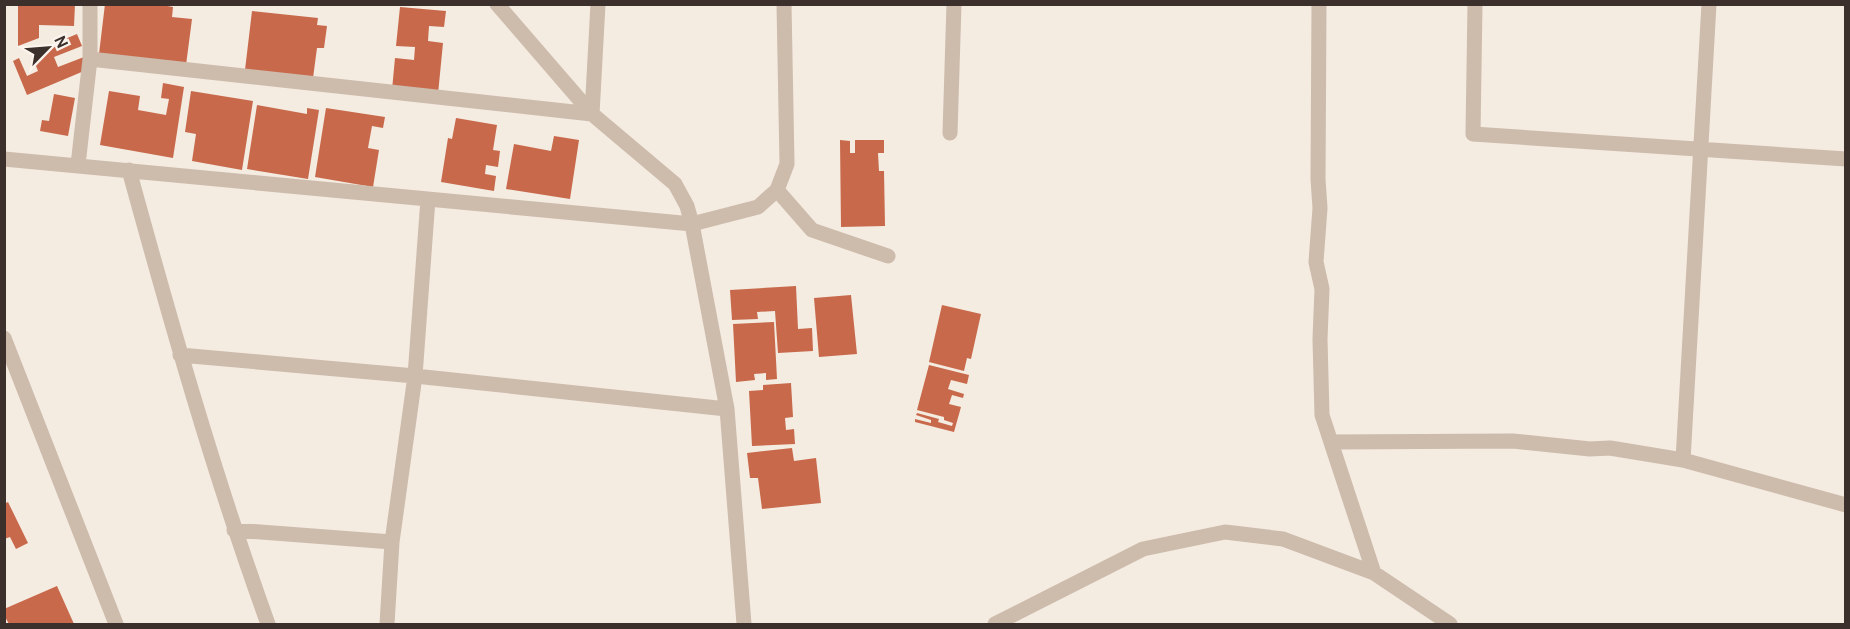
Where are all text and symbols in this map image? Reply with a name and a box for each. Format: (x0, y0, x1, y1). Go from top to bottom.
north arrow (18, 18, 78, 78)
text: N (48, 33, 71, 52)

